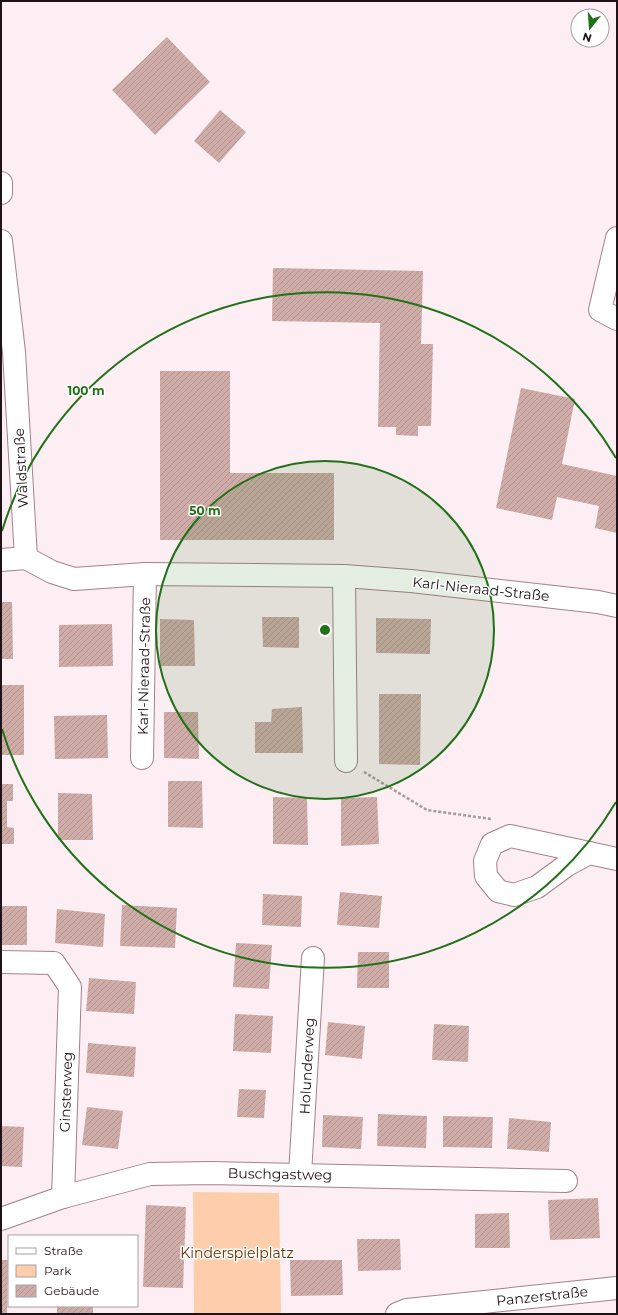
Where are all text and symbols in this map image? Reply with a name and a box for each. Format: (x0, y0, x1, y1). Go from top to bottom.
north arrow (570, 8, 610, 48)
text: N (581, 30, 593, 46)
text: 100 m (68, 383, 104, 398)
street label: Waldstraße (10, 428, 32, 508)
text: 50 m (189, 503, 221, 518)
street label: Karl-Nieraad-Straße (412, 573, 550, 605)
street label: Karl-Nieraad-Straße (134, 597, 154, 735)
centre of rings (318, 623, 332, 637)
street label: Holunderweg (295, 1017, 319, 1115)
street label: Ginsterweg (56, 1051, 76, 1133)
street label: Buschgastweg (228, 1164, 332, 1184)
legend (8, 1235, 138, 1307)
text: Straße (44, 1243, 83, 1258)
park label: Kinderspielplatz (180, 1244, 294, 1262)
text: Park (44, 1263, 72, 1278)
street label: Panzerstraße (495, 1282, 589, 1310)
text: Gebäude (44, 1283, 99, 1298)

